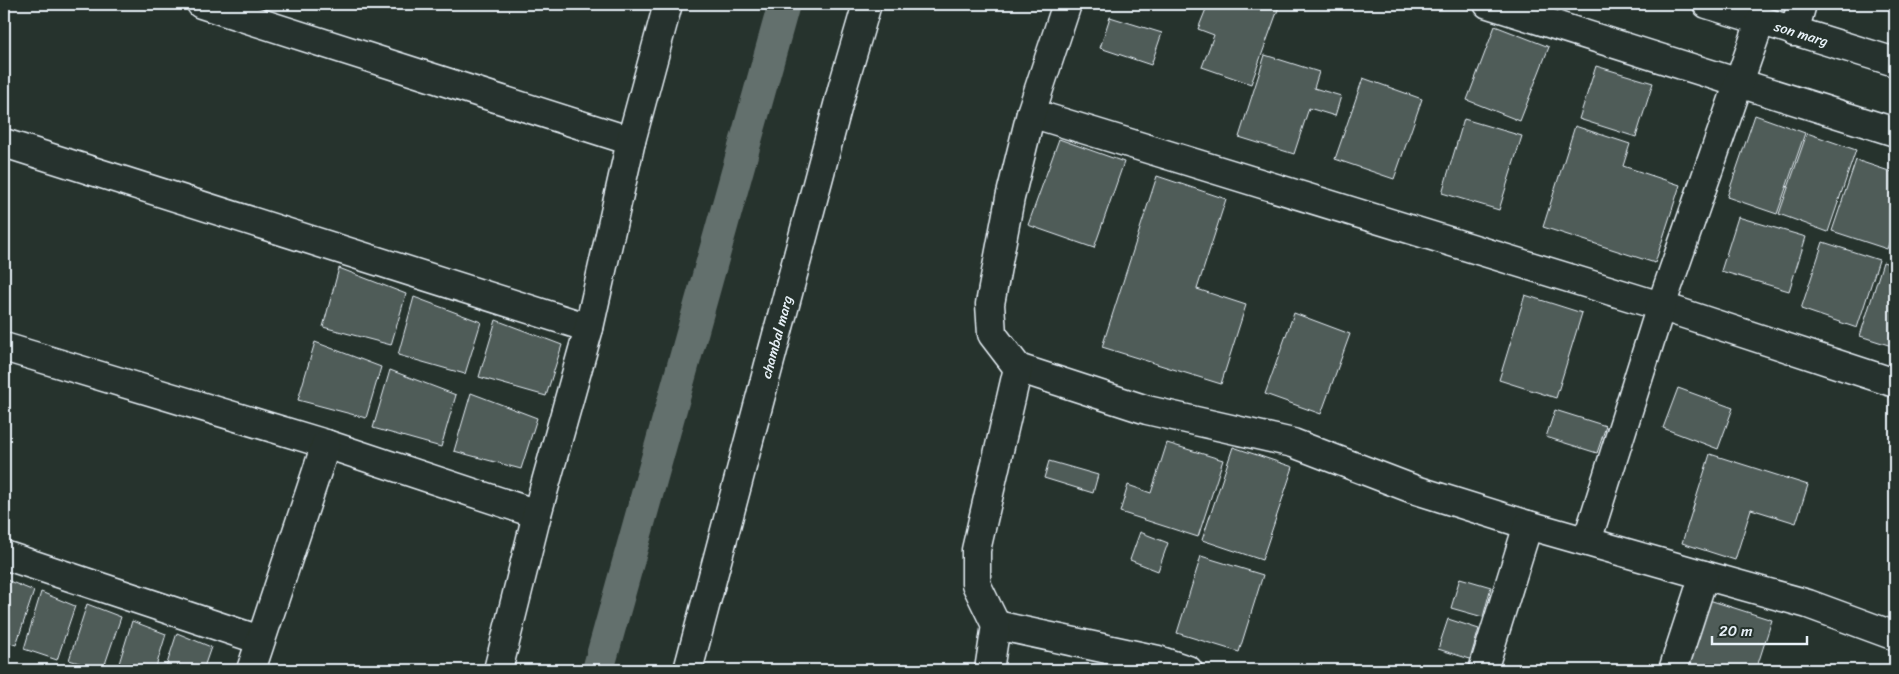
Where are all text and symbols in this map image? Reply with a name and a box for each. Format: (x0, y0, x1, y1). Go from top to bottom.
street label: son marg (1770, 14, 1831, 54)
street label: chambal marg (754, 293, 800, 381)
scale bar (1712, 614, 1806, 646)
text: 20 m (1719, 618, 1753, 644)

